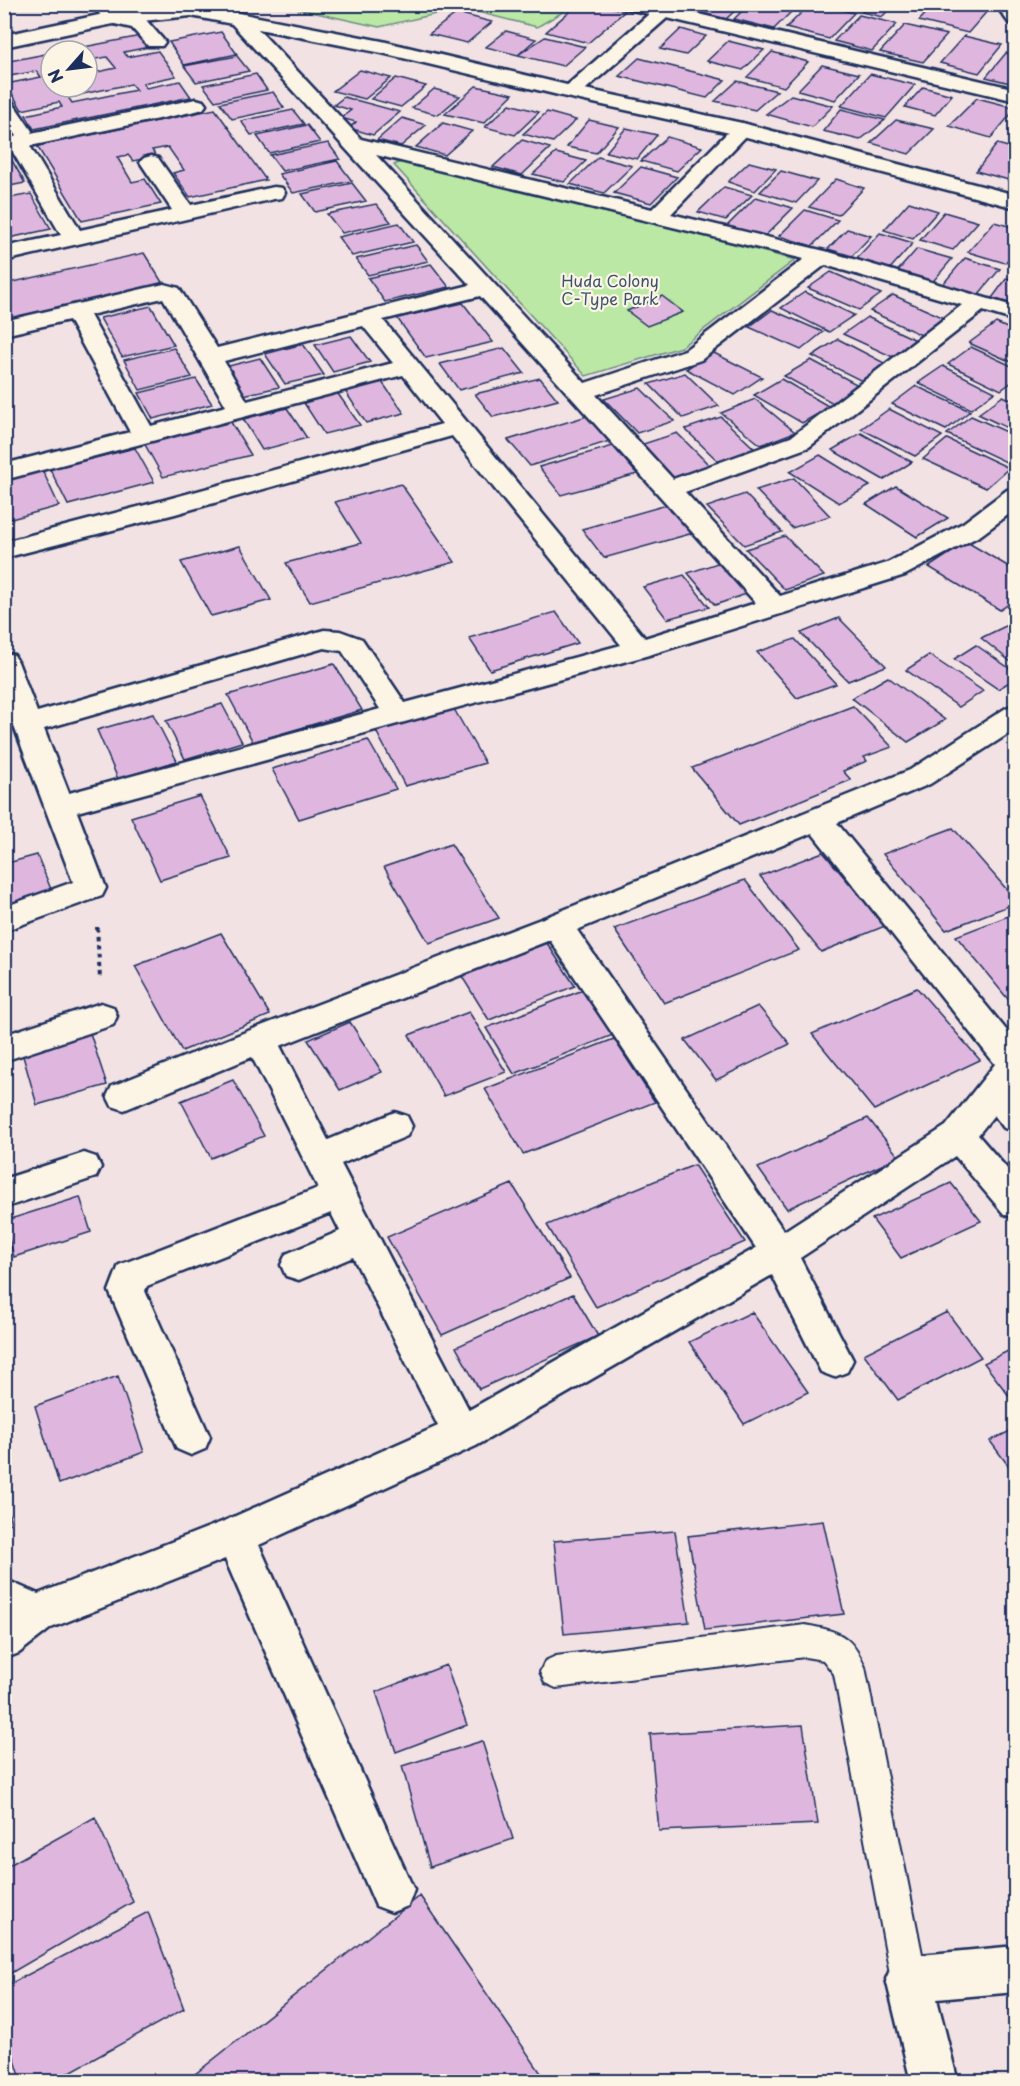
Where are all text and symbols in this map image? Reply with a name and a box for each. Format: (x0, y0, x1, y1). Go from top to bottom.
north arrow (39, 39, 99, 99)
text: N (41, 65, 68, 88)
park label: Huda Colony C-Type Park (561, 268, 659, 310)

